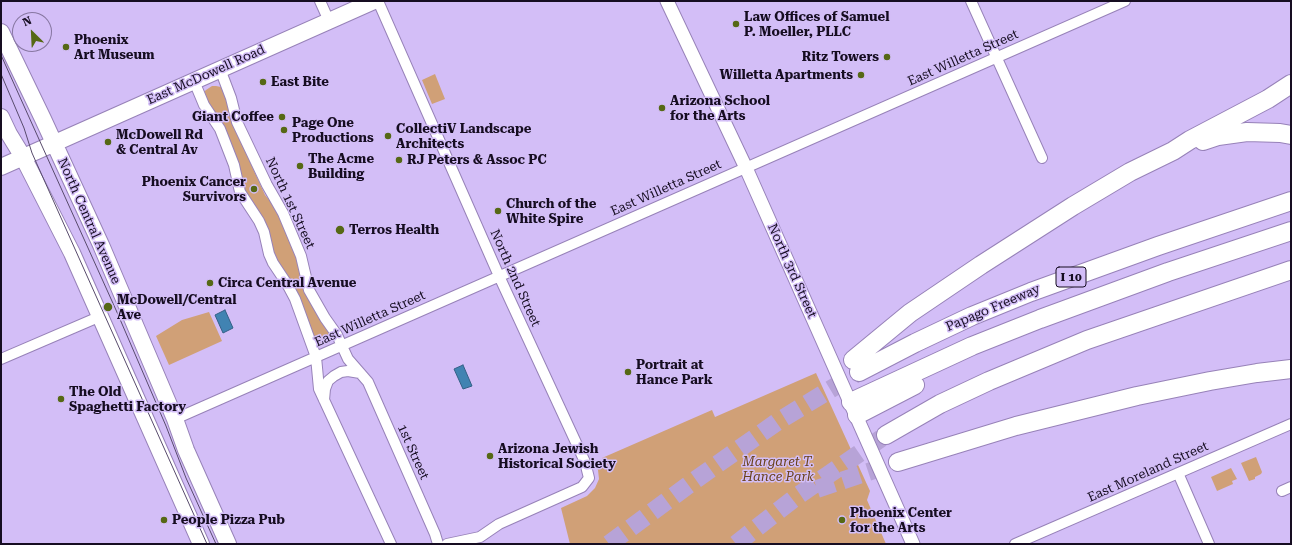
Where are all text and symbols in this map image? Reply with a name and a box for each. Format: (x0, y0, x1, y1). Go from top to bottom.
place label: Law Offices of Samuel P. Moeller, PLLC (744, 9, 889, 40)
north arrow (12, 12, 52, 52)
text: N (21, 14, 34, 29)
marker: Law Offices of Samuel P. Moeller, PLLC (731, 19, 741, 29)
street label: East Willetta Street (905, 27, 1021, 89)
place label: Phoenix Art Museum (74, 32, 155, 63)
marker: Phoenix Art Museum (61, 42, 71, 52)
street label: East McDowell Road (144, 42, 268, 108)
place label: Ritz Towers (802, 49, 879, 65)
marker: Ritz Towers (882, 52, 892, 62)
place label: Willetta Apartments (719, 67, 853, 83)
marker: Willetta Apartments (856, 70, 866, 80)
place label: East Bite (271, 74, 329, 90)
marker: East Bite (258, 77, 268, 87)
place label: Arizona School for the Arts (670, 93, 770, 124)
marker: Arizona School for the Arts (657, 103, 667, 113)
place label: Giant Coffee (192, 109, 274, 125)
marker: Giant Coffee (277, 112, 287, 122)
place label: Page One Productions (292, 115, 374, 146)
place label: CollectiV Landscape Architects (396, 121, 531, 152)
marker: Page One Productions (279, 125, 289, 135)
place label: McDowell Rd & Central Av (116, 127, 203, 158)
marker: CollectiV Landscape Architects (383, 131, 393, 141)
marker: McDowell Rd & Central Av (103, 137, 113, 147)
place label: The Acme Building (308, 151, 374, 182)
place label: RJ Peters & Assoc PC (407, 152, 547, 168)
street label: North 1st Street (262, 155, 318, 251)
marker: RJ Peters & Assoc PC (394, 155, 404, 165)
street label: North Central Avenue (54, 156, 124, 286)
street label: East Willetta Street (608, 157, 724, 219)
marker: The Acme Building (295, 161, 305, 171)
place label: Phoenix Cancer Survivors (142, 174, 246, 205)
marker: Phoenix Cancer Survivors (249, 184, 259, 194)
place label: Church of the White Spire (506, 196, 596, 227)
marker: Church of the White Spire (493, 206, 503, 216)
street label: North 3rd Street (764, 221, 820, 321)
place label: Terros Health (349, 222, 439, 238)
marker: Terros Health (334, 224, 346, 236)
street label: North 2nd Street (487, 227, 543, 329)
road number: I 10 (1056, 267, 1086, 287)
place label: Circa Central Avenue (218, 275, 356, 291)
marker: Circa Central Avenue (205, 278, 215, 288)
street label: Papago Freeway (944, 281, 1042, 335)
street label: East Willetta Street (312, 288, 428, 350)
place label: McDowell/Central Ave (117, 292, 236, 323)
marker: McDowell/Central Ave (102, 301, 114, 313)
place label: Portrait at Hance Park (636, 357, 713, 388)
marker: Portrait at Hance Park (623, 367, 633, 377)
place label: The Old Spaghetti Factory (69, 384, 186, 415)
marker: The Old Spaghetti Factory (56, 394, 66, 404)
street label: 1st Street (394, 422, 432, 482)
street label: East Moreland Street (1085, 438, 1211, 506)
place label: Arizona Jewish Historical Society (498, 441, 616, 472)
marker: Arizona Jewish Historical Society (485, 451, 495, 461)
park label: Margaret T. Hance Park (742, 454, 814, 485)
place label: Phoenix Center for the Arts (850, 505, 952, 536)
place label: People Pizza Pub (172, 512, 285, 528)
marker: People Pizza Pub (159, 515, 169, 525)
marker: Phoenix Center for the Arts (837, 515, 847, 525)

